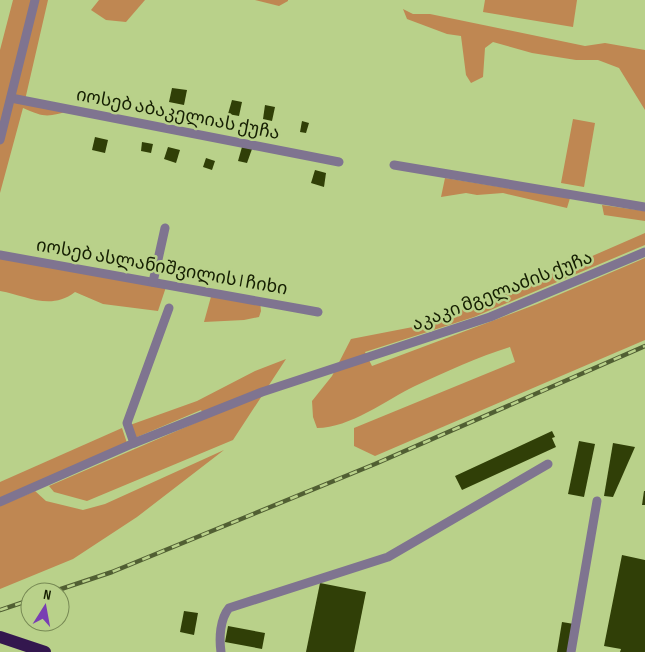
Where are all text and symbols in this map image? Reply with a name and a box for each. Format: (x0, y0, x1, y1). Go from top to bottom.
street label: იოსებ აბაკელიას ქუჩა (75, 84, 281, 144)
street label: იოსებ ასლანიშვილის I ჩიხი (35, 235, 289, 299)
street label: აკაკი მგელაძის ქუჩა (409, 247, 595, 335)
north arrow (20, 582, 70, 632)
text: N (42, 586, 53, 604)

